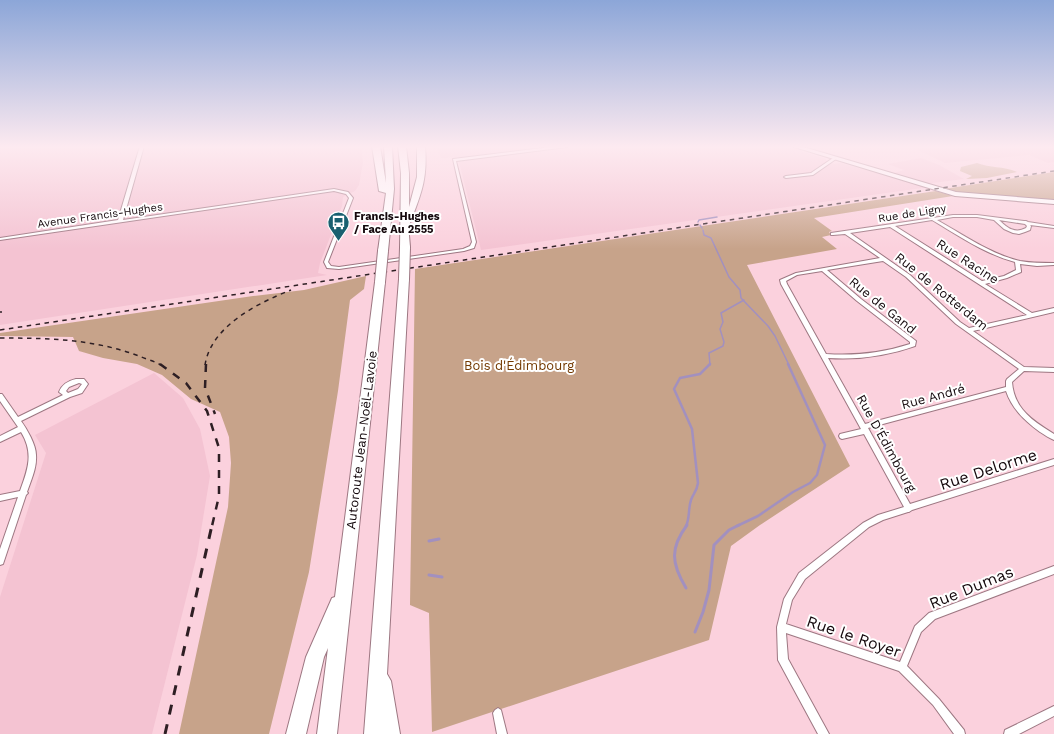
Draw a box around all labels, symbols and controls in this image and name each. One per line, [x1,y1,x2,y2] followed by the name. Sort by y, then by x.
[37,200,164,231] street label: Avenue Francis-Hughes
[877,202,947,225] street label: Rue de Ligny
[325,209,351,242] bus stop icon: Francis-Hughes / Face Au 2555
[354,210,440,236] place label: Francis-Hughes / Face Au 2555
[934,236,1001,287] street label: Rue Racine
[892,249,991,333] street label: Rue de Rotterdam
[846,274,919,337] street label: Rue de Gand
[343,350,380,530] street label: Autoroute Jean-Noël-Lavoie
[464,357,574,373] park label: Bois d'Édimbourg
[900,381,967,412] street label: Rue André
[854,392,920,495] street label: Rue D'Édimbourg
[937,445,1039,494] street label: Rue Delorme
[926,562,1016,613] street label: Rue Dumas
[804,611,904,662] street label: Rue le Royer

